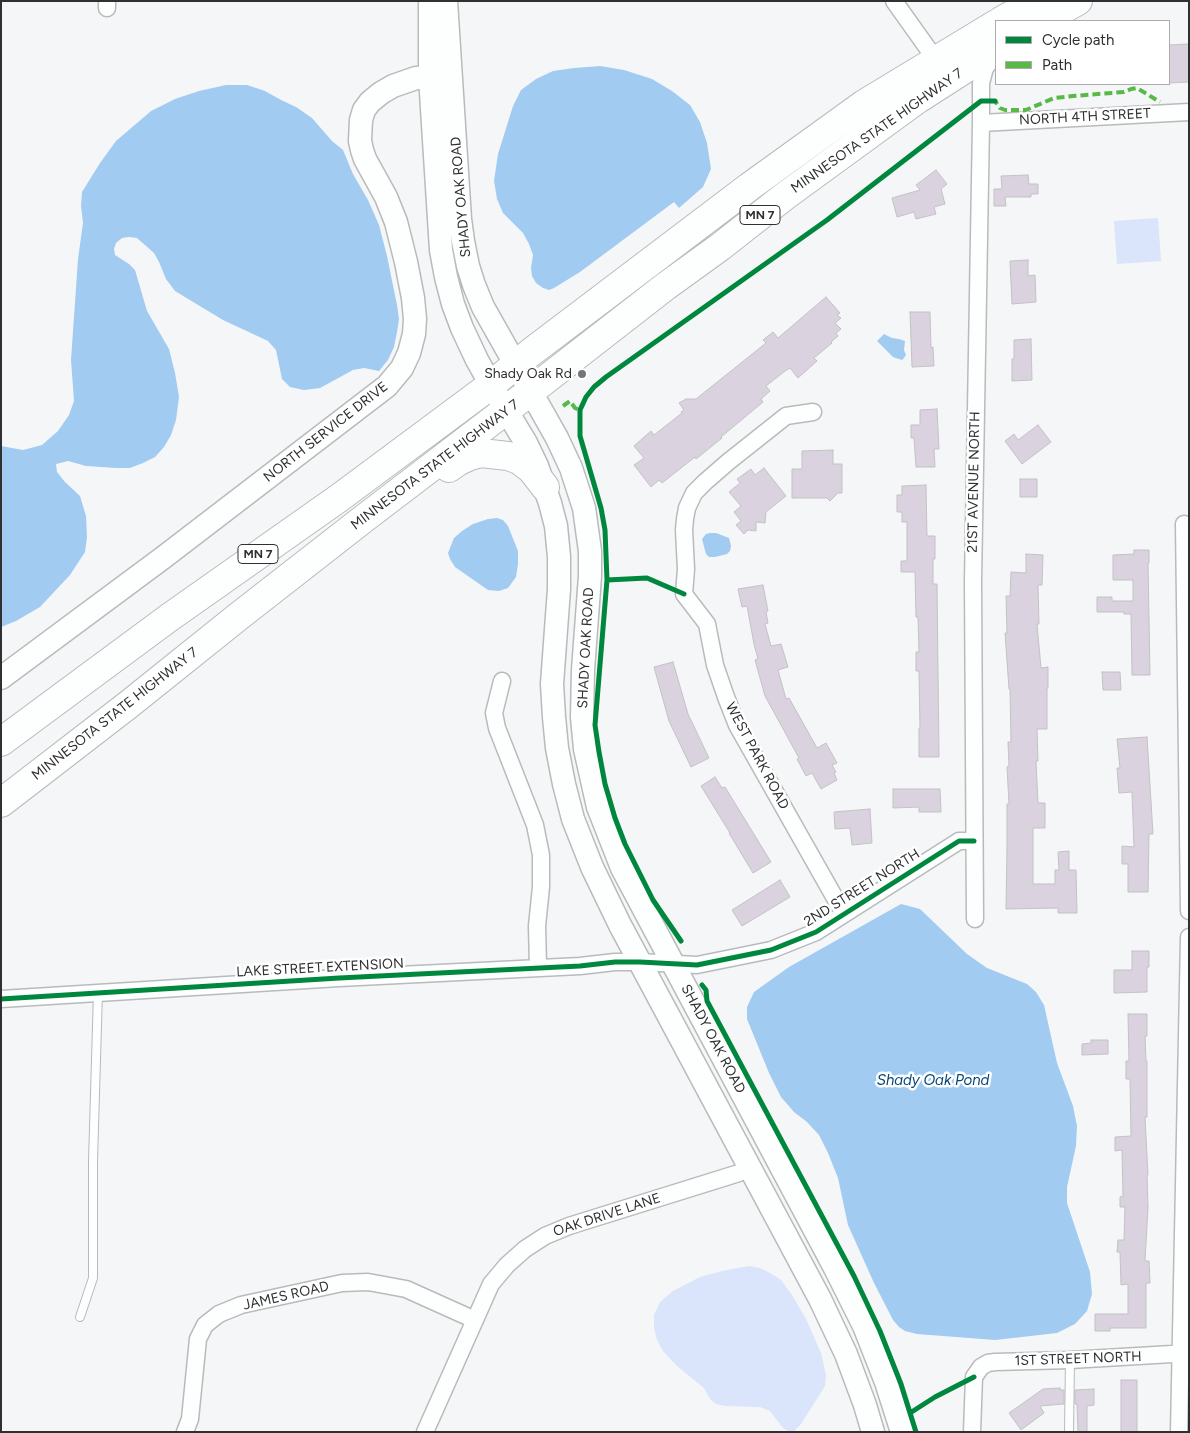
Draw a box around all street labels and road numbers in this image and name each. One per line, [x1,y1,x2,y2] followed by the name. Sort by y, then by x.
[788,65,966,197] street label: MINNESOTA STATE HIGHWAY 7
[1019,105,1151,129] street label: NORTH 4TH STREET
[447,136,475,258] street label: SHADY OAK ROAD
[740,206,780,224] road number: MN 7
[260,378,392,486] street label: NORTH SERVICE DRIVE
[348,396,522,534] street label: MINNESOTA STATE HIGHWAY 7
[964,411,984,553] street label: 21ST AVENUE NORTH
[238,544,278,564] road number: MN 7
[574,587,598,709] street label: SHADY OAK ROAD
[29,644,201,784] street label: MINNESOTA STATE HIGHWAY 7
[722,700,792,812] street label: WEST PARK ROAD
[801,846,923,930] street label: 2ND STREET NORTH
[236,955,404,981] street label: LAKE STREET EXTENSION
[677,982,749,1096] street label: SHADY OAK ROAD
[551,1190,663,1240] street label: OAK DRIVE LANE
[241,1278,331,1314] street label: JAMES ROAD
[1014,1348,1142,1370] street label: 1ST STREET NORTH

